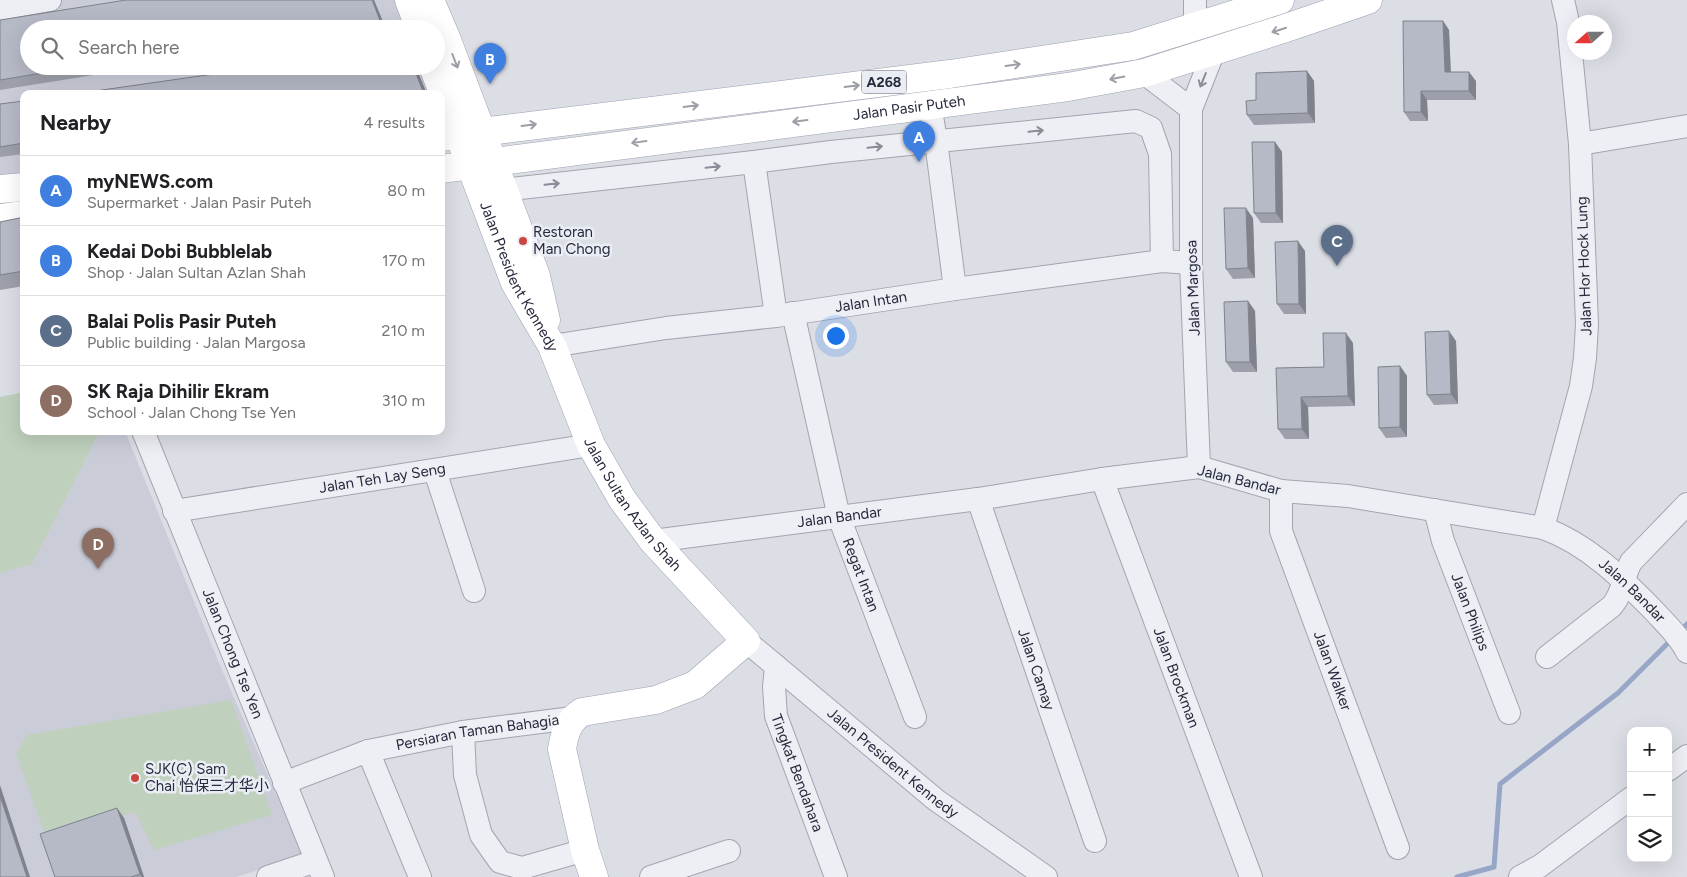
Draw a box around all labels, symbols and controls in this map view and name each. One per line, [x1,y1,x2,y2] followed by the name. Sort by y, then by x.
[1567,15,1612,60] north arrow
[20,20,445,75] search box
[1271,26,1287,36] one-way arrow
[38,34,66,62] icon: search
[78,36,180,59] text: Search here
[474,43,506,84] pin: B
[451,53,460,69] one-way arrow
[1005,59,1021,69] one-way arrow
[862,70,906,94] road number: A268
[1197,72,1207,87] one-way arrow
[1109,73,1125,83] one-way arrow
[844,81,860,91] one-way arrow
[852,92,966,124] street label: Jalan Pasir Puteh
[682,101,698,111] one-way arrow
[40,110,111,135] text: Nearby
[364,113,425,132] text: 4 results
[792,116,808,126] one-way arrow
[521,120,537,130] one-way arrow
[903,121,935,162] pin: A
[1028,126,1044,136] one-way arrow
[631,138,647,148] one-way arrow
[866,142,882,152] one-way arrow
[705,162,721,172] one-way arrow
[87,170,213,193] text: myNEWS.com
[543,179,559,189] one-way arrow
[50,181,62,200] text: A
[387,181,425,200] text: 80 m
[87,193,311,212] text: Supermarket · Jalan Pasir Puteh
[1573,196,1595,336] street label: Jalan Hor Hock Lung
[476,199,562,354] street label: Jalan President Kennedy
[533,223,610,258] place label: Restoran Man Chong
[1321,225,1353,266] pin: C
[517,235,529,247] marker: Restoran Man Chong
[87,240,272,263] text: Kedai Dobi Bubblelab
[1182,240,1204,336] street label: Jalan Margosa
[51,251,61,270] text: B
[382,251,425,270] text: 170 m
[87,263,306,282] text: Shop · Jalan Sultan Azlan Shah
[834,287,908,316] street label: Jalan Intan
[87,310,276,333] text: Balai Polis Pasir Puteh
[50,321,62,340] text: C
[382,321,425,340] text: 210 m
[823,323,849,349] your location
[87,333,306,352] text: Public building · Jalan Margosa
[87,380,269,403] text: SK Raja Dihilir Ekram
[50,391,62,410] text: D
[382,391,425,410] text: 310 m
[87,403,296,422] text: School · Jalan Chong Tse Yen
[580,435,685,575] street label: Jalan Sultan Azlan Shah
[318,459,447,497] street label: Jalan Teh Lay Seng
[1196,461,1282,499] street label: Jalan Bandar
[796,503,883,531] street label: Jalan Bandar
[82,528,114,569] pin: D
[839,535,883,614] street label: Regat Intan
[1595,554,1669,626] street label: Jalan Bandar
[1447,571,1493,653] street label: Jalan Philips
[199,586,267,721] street label: Jalan Chong Tse Yen
[1149,625,1203,730] street label: Jalan Brockman
[1014,626,1059,713] street label: Jalan Camay
[1310,628,1356,713] street label: Jalan Walker
[824,704,962,822] street label: Jalan President Kennedy
[394,711,560,754] street label: Persiaran Taman Bahagia
[767,712,827,834] street label: Tingkat Bendahara
[1627,727,1672,862] map controls
[1627,727,1672,772] button: +
[145,760,269,795] place label: SJK(C) Sam Chai 怡保三才华小
[129,772,141,784] marker: SJK(C) Sam Chai 怡保三才华小
[1627,772,1672,817] button: −
[1627,817,1672,862] button: layers

